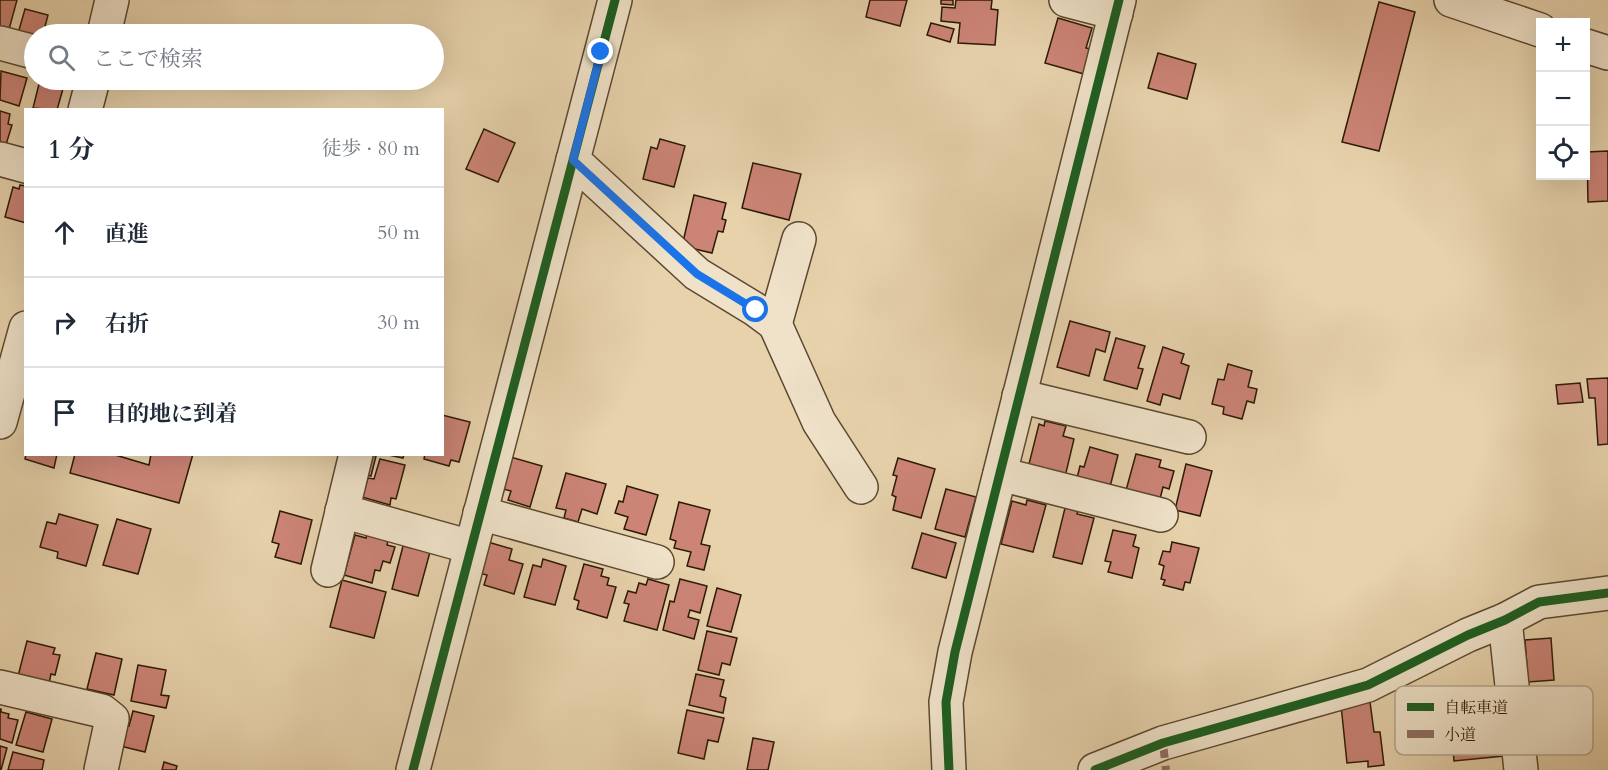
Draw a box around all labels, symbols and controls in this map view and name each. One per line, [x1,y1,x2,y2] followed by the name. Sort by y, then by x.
[1536,18,1590,180] map controls
[1536,18,1590,72] button: +
[24,24,444,90] search box
[587,38,613,64] route end
[45,41,78,74] icon: search
[93,44,203,74] text: ここで検索
[1536,72,1590,126] button: −
[1536,126,1590,180] button: locate
[48,132,94,167] text: 1 分
[321,135,420,162] text: 徒歩 · 80 m
[48,216,81,249] icon: ahead
[105,219,149,249] text: 直進
[377,219,420,246] text: 50 m
[742,296,768,322] route start
[48,306,81,339] icon: right
[105,309,149,339] text: 右折
[377,309,420,336] text: 30 m
[48,396,81,429] icon: arrive
[105,399,237,429] text: 目的地に到着
[1395,686,1593,755] legend
[1444,697,1508,719] text: 自転車道
[1444,724,1476,746] text: 小道

